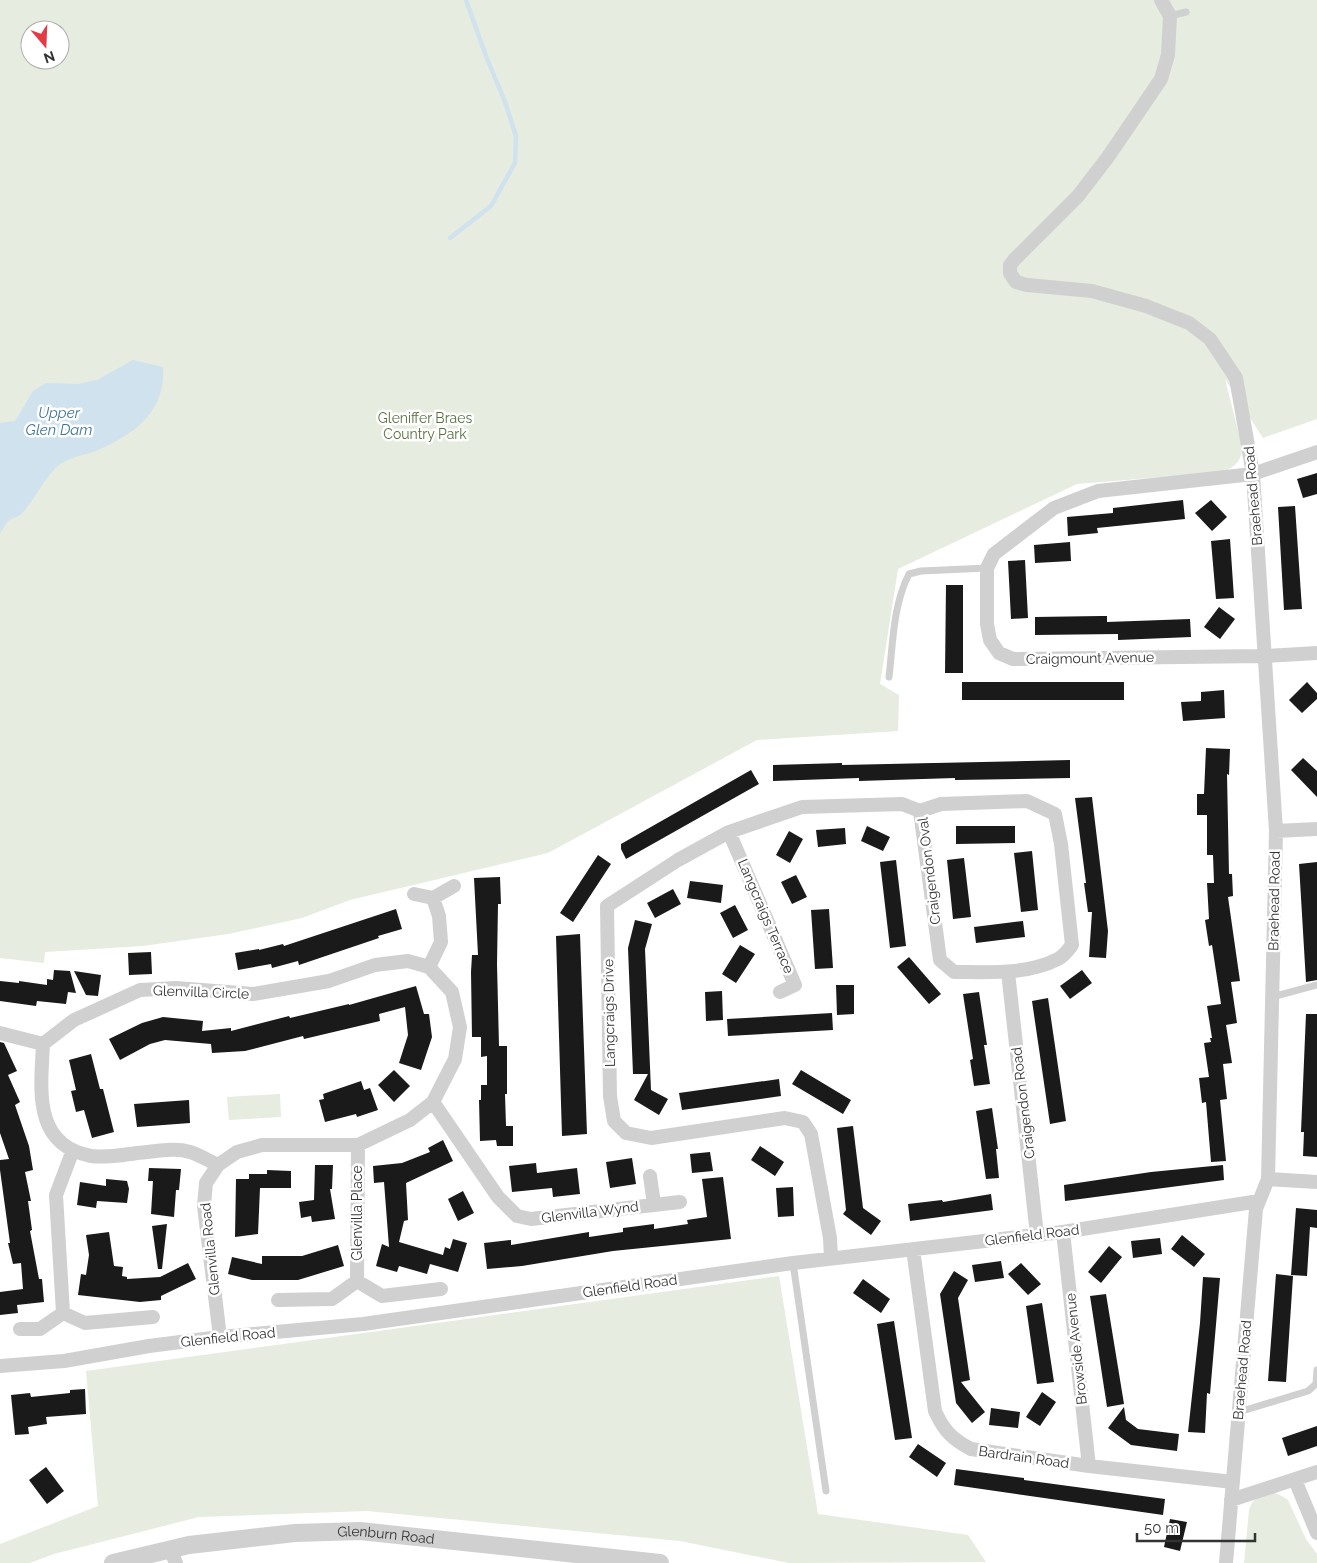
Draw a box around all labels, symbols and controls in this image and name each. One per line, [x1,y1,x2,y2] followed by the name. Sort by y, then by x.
[20,20,70,70] north arrow
[42,48,57,67] text: N
[26,404,92,439] water label: Upper Glen Dam
[378,410,472,442] park label: Gleniffer Braes Country Park
[1241,446,1265,546] street label: Braehead Road
[1026,649,1154,667] street label: Craigmount Avenue
[914,816,944,926] street label: Craigendon Oval
[1265,851,1283,951] street label: Braehead Road
[735,856,797,976] street label: Langcraigs Terrace
[600,959,618,1067] street label: Langcraigs Drive
[153,982,249,1002] street label: Glenvilla Circle
[1008,1046,1038,1160] street label: Craigendon Road
[349,1165,365,1261] street label: Glenvilla Place
[540,1198,640,1226] street label: Glenvilla Wynd
[197,1202,223,1296] street label: Glenvilla Road
[984,1221,1080,1249] street label: Glenfield Road
[582,1271,678,1301] street label: Glenfield Road
[1062,1292,1090,1406] street label: Browside Avenue
[1230,1320,1254,1420] street label: Braehead Road
[180,1324,276,1350] street label: Glenfield Road
[978,1443,1070,1471] street label: Bardrain Road
[1137,1510,1254,1542] scale bar
[1144,1519,1179,1537] text: 50 m
[337,1523,435,1547] street label: Glenburn Road

